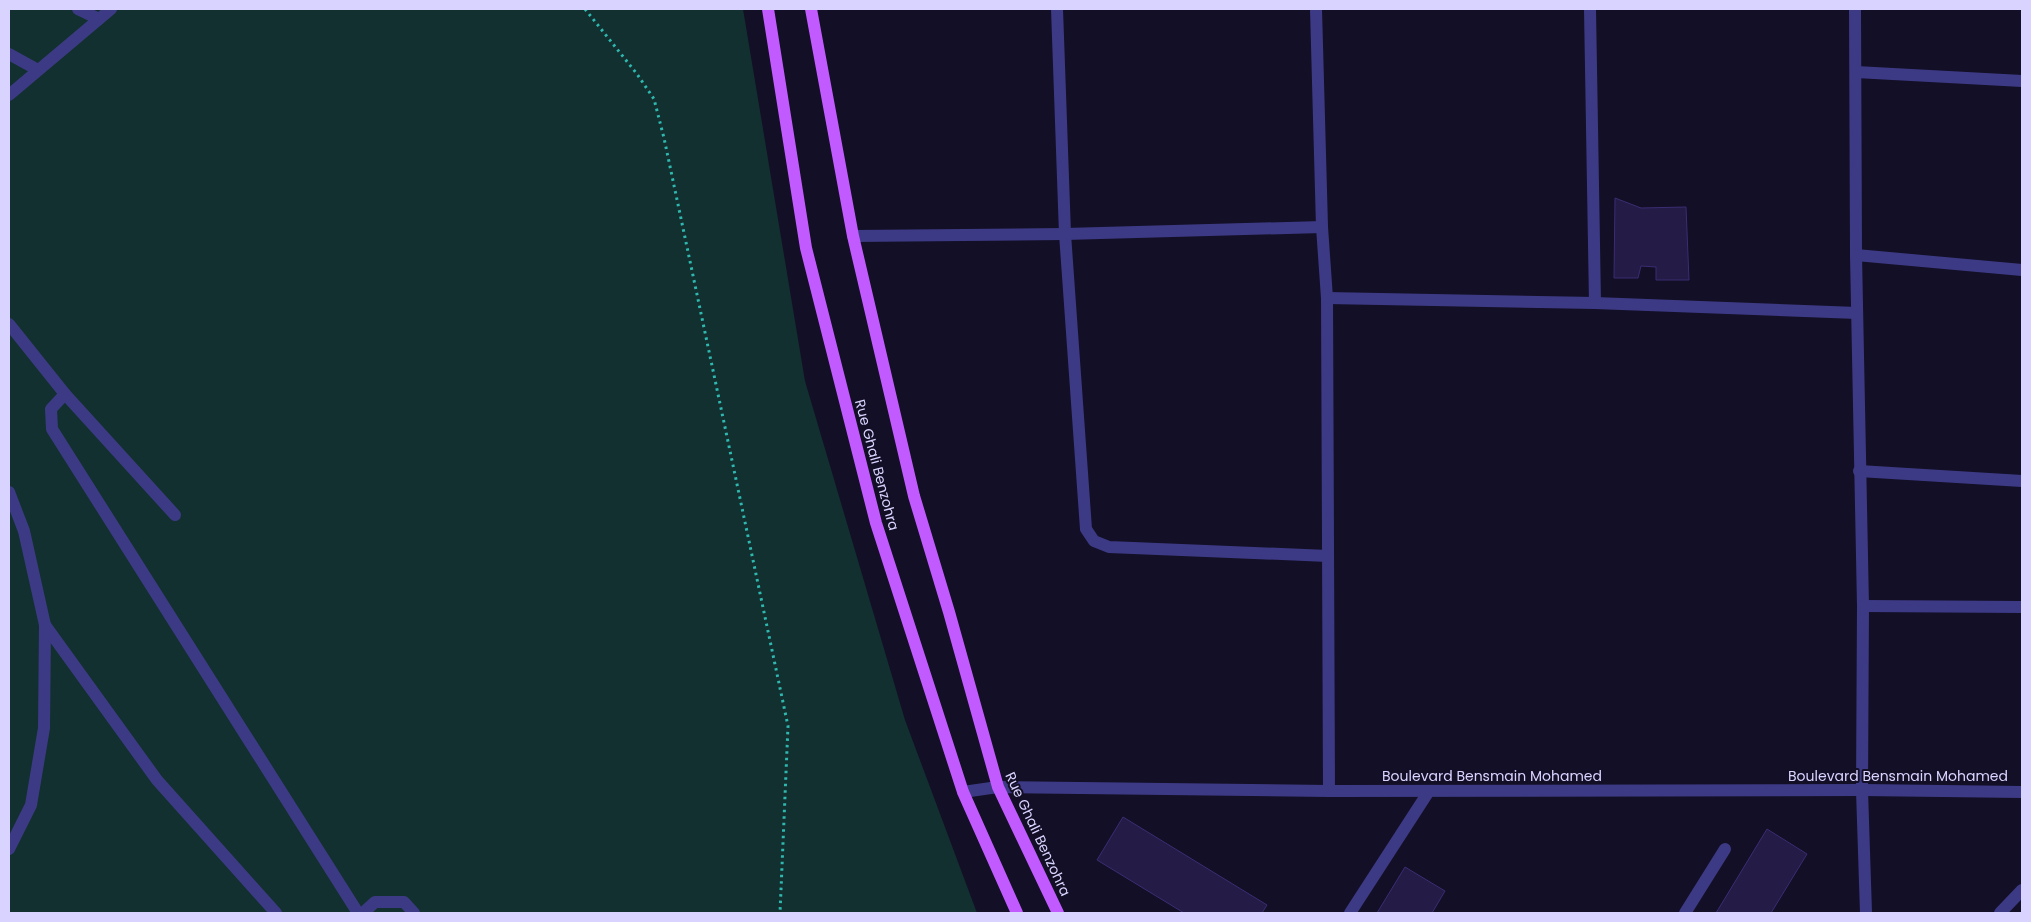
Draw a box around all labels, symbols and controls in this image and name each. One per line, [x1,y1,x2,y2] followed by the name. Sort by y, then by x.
[850,397,904,533] street label: Rue Ghali Benzohra
[1382,766,1602,786] street label: Boulevard Bensmain Mohamed
[1788,766,2008,786] street label: Boulevard Bensmain Mohamed
[1000,769,1076,899] street label: Rue Ghali Benzohra

